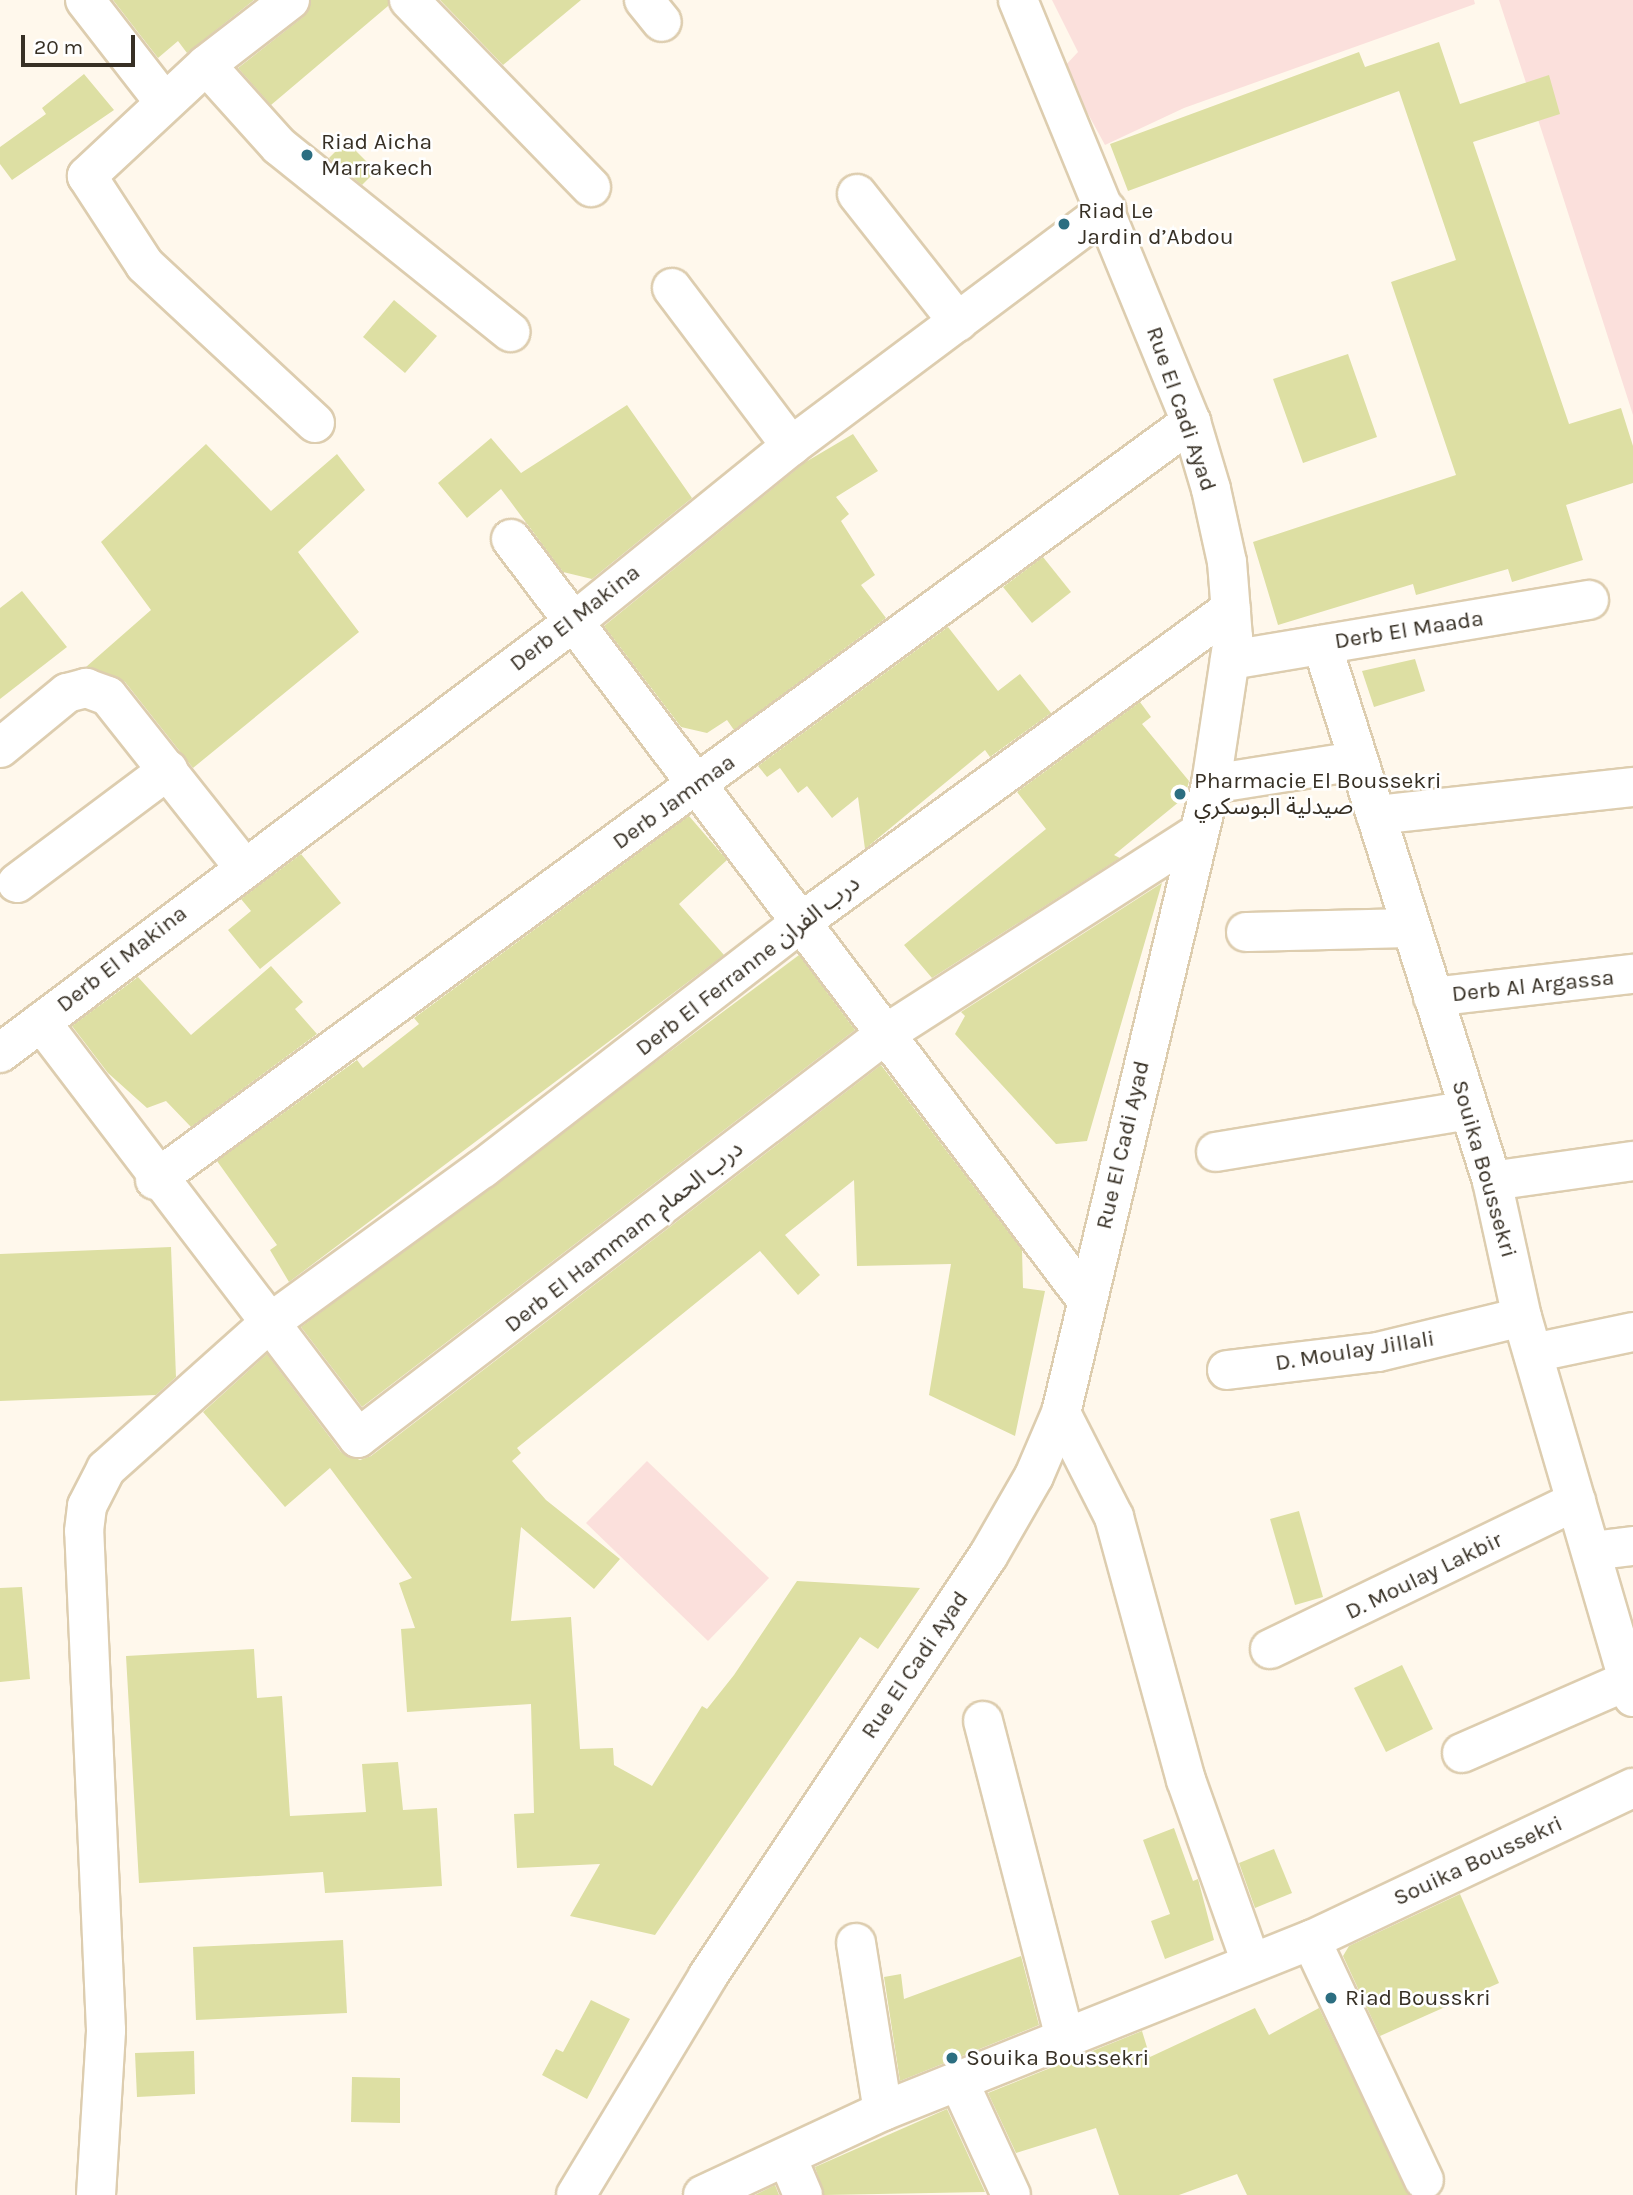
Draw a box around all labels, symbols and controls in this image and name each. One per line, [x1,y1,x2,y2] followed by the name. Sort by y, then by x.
[24,21,138,65] scale bar
[34,35,83,59] text: 20 m
[321,128,433,182] place label: Riad Aicha Marrakech
[299,147,315,163] marker: Riad Aicha Marrakech
[1078,197,1234,251] place label: Riad Le Jardin d’Abdou
[1056,216,1072,232] marker: Riad Le Jardin d’Abdou
[1140,323,1222,495] street label: Rue El Cadi Ayad
[504,559,646,677] street label: Derb El Makina
[1333,605,1485,655] street label: Derb El Maada
[607,748,741,856] street label: Derb Jammaa
[1194,767,1441,821] place label: Pharmacie El Boussekri صيدلية البوسكري
[1172,786,1188,802] marker: Pharmacie El Boussekri صيدلية البوسكري
[630,870,866,1062] street label: Derb El Ferranne درب الفران
[51,900,193,1018] street label: Derb El Makina
[1450,964,1616,1008] street label: Derb Al Argassa
[1090,1058,1156,1232] street label: Rue El Cadi Ayad
[1445,1077,1523,1261] street label: Souika Boussekri
[499,1135,749,1339] street label: Derb El Hammam درب الحمام
[1273,1325,1437,1377] street label: D. Moulay Jillali
[1341,1526,1507,1626] street label: D. Moulay Lakbir
[855,1586,975,1744] street label: Rue El Cadi Ayad
[1389,1810,1567,1912] street label: Souika Boussekri
[1345,1984,1491,2012] place label: Riad Bousskri
[1323,1990,1339,2006] marker: Riad Bousskri
[966,2044,1149,2072] place label: Souika Boussekri
[944,2050,960,2066] marker: Souika Boussekri

